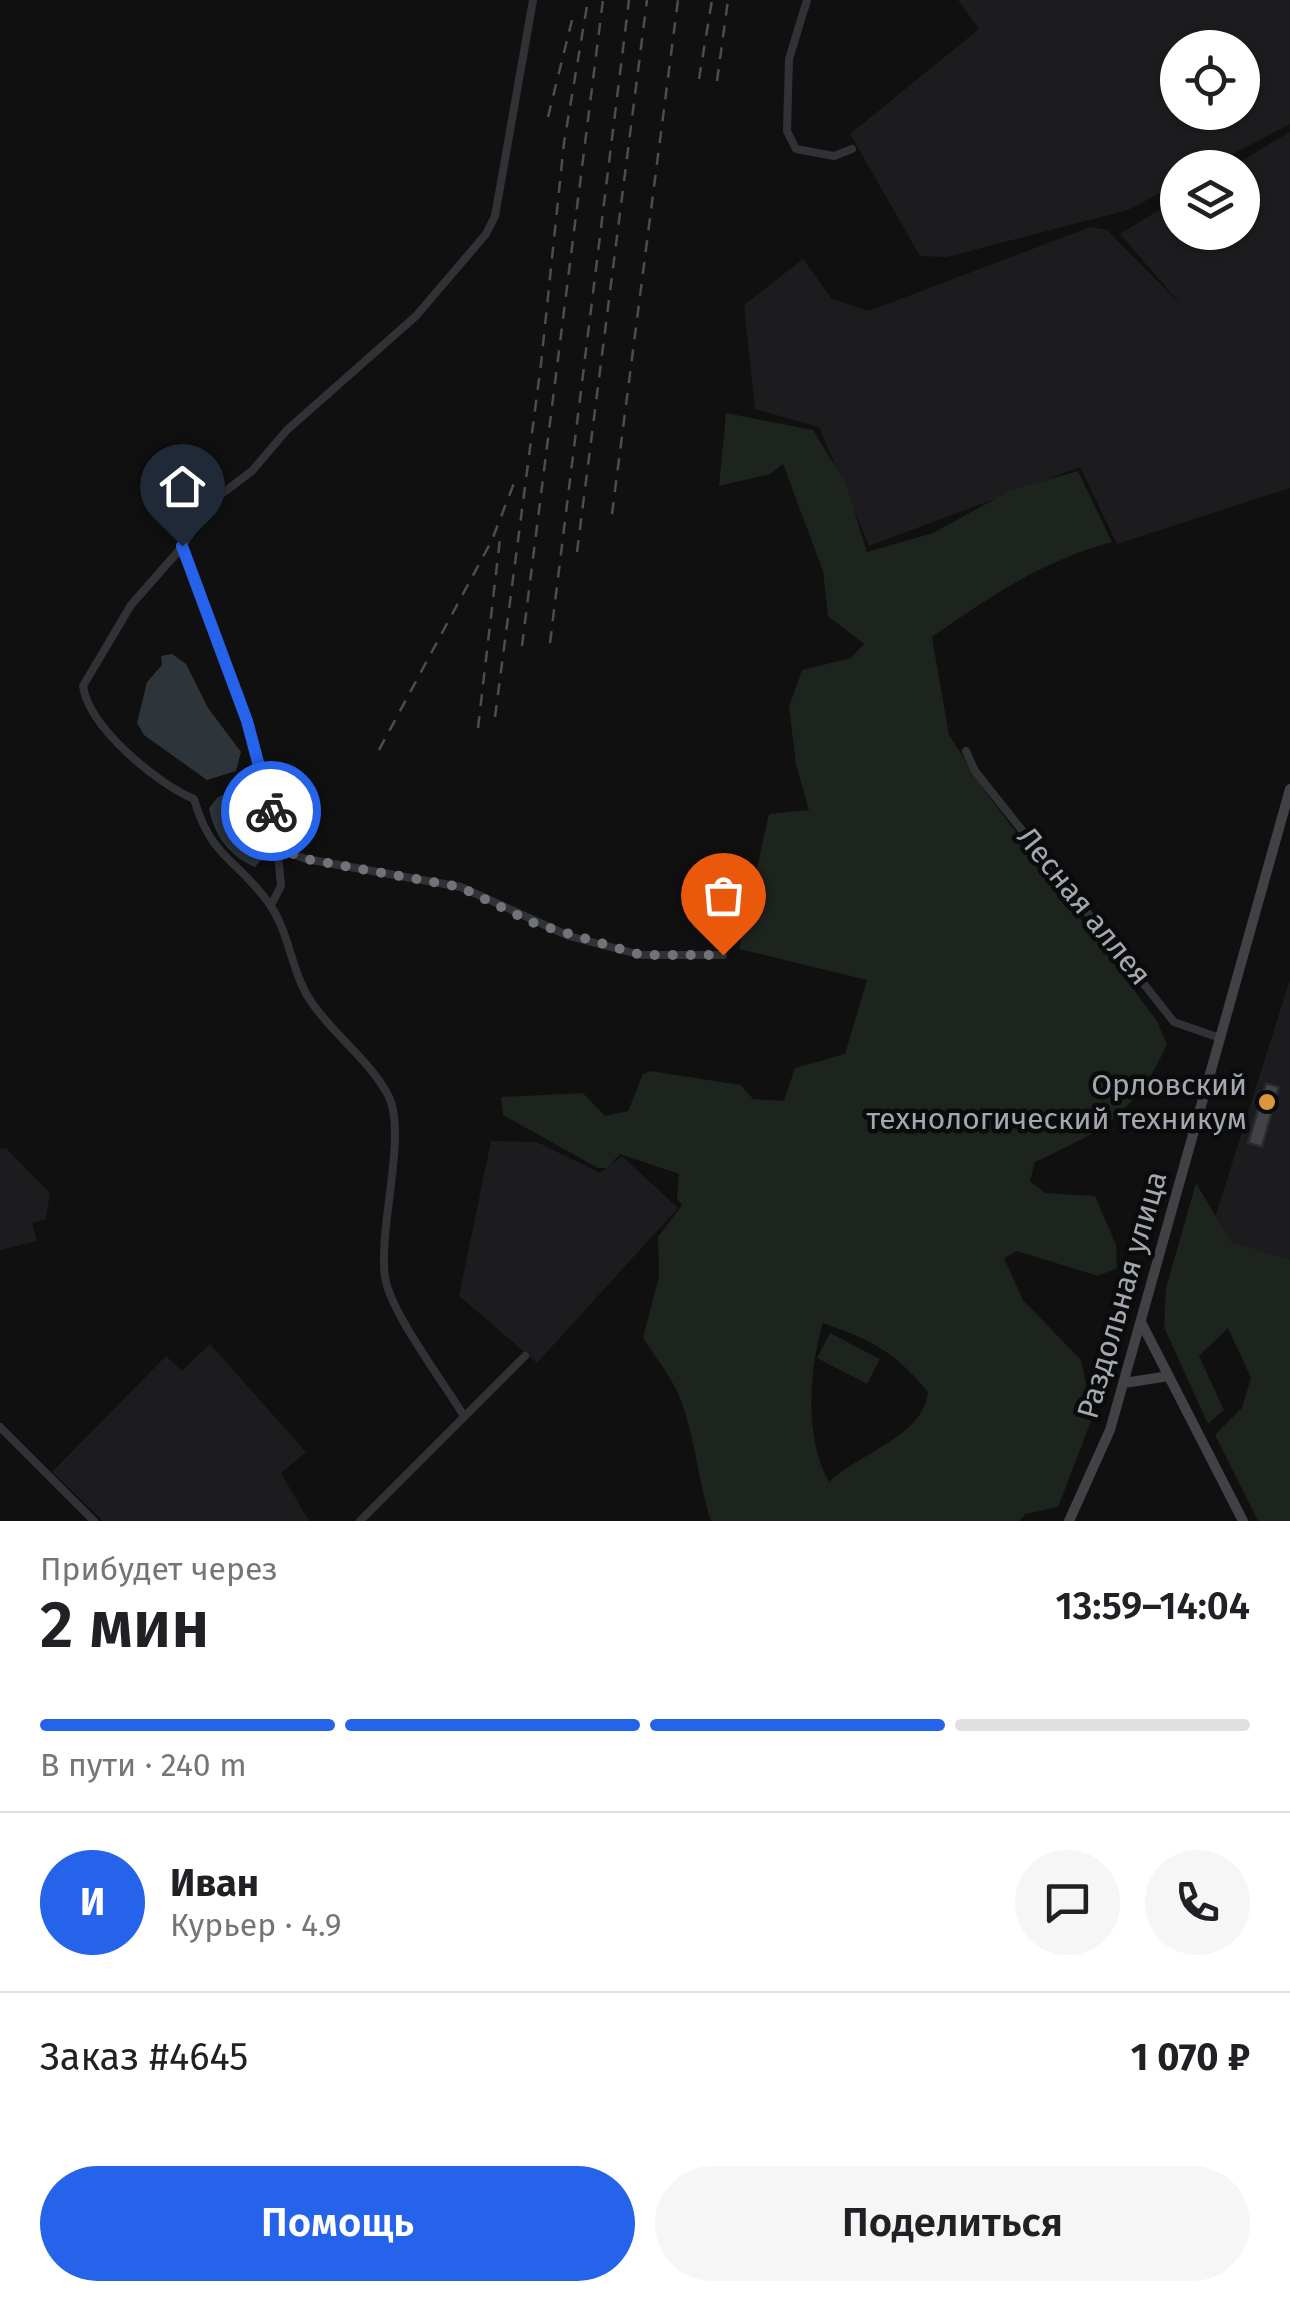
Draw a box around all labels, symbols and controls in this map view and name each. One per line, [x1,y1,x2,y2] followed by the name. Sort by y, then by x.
[1160,30,1260,250] map controls
[1160,30,1260,130] button: locate
[1160,150,1260,250] button: layers
[140,444,225,547] pin
[155,459,210,514] icon: home
[221,761,321,861] courier
[244,784,299,839] icon: bike
[1009,820,1159,992] street label: Лесная аллея
[681,853,766,956] pin
[696,868,751,923] icon: bag
[867,1067,1247,1137] place label: Орловский технологический техникум
[1256,1091,1278,1113] marker: Орловский технологический техникум
[1069,1167,1175,1423] street label: Раздольная улица
[40,1550,278,1588] text: Прибудет через
[1055,1583,1250,1629] text: 13:59–14:04
[40,1586,210,1664] text: 2 мин
[40,1746,247,1784] text: В пути · 240 m
[1015,1850,1120,1955] button: chat
[1145,1850,1250,1955] button: phone
[170,1860,259,1906] text: Иван
[80,1879,105,1925] text: И
[170,1906,342,1944] text: Курьер · 4.9
[40,2034,248,2080] text: Заказ #4645
[1131,2034,1250,2080] text: 1 070 ₽
[40,2166,635,2281] button: Помощь
[655,2166,1250,2281] button: Поделиться

